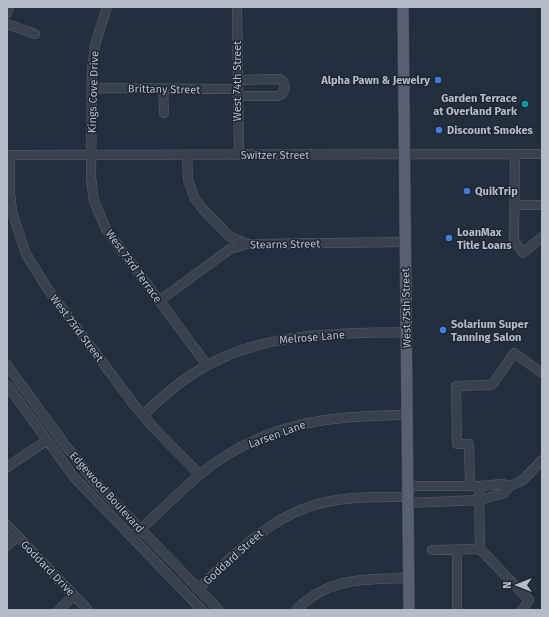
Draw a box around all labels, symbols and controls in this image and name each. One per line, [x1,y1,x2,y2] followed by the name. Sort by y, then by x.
[231,41,244,121] street label: West 74th Street
[86,51,101,133] street label: Kings Cove Drive
[320,74,430,87] place label: Alpha Pawn & Jewelry
[433,75,443,85] marker: Alpha Pawn & Jewelry
[128,82,200,97] street label: Brittany Street
[433,92,518,118] place label: Garden Terrace at Overland Park
[520,99,530,109] marker: Garden Terrace at Overland Park
[447,124,534,137] place label: Discount Smokes
[434,125,444,135] marker: Discount Smokes
[241,149,309,162] street label: Switzer Street
[475,185,518,198] place label: QuikTrip
[462,186,472,196] marker: QuikTrip
[457,226,512,252] place label: LoanMax Title Loans
[103,227,164,305] street label: West 73rd Terrace
[444,233,454,243] marker: LoanMax Title Loans
[250,237,320,252] street label: Stearns Street
[399,268,414,348] street label: West 75th Street
[47,292,106,364] street label: West 73rd Street
[451,318,529,344] place label: Solarium Super Tanning Salon
[438,325,448,335] marker: Solarium Super Tanning Salon
[279,328,345,347] street label: Melrose Lane
[247,418,307,451] street label: Larsen Lane
[67,449,146,535] street label: Edgewood Boulevard
[201,527,266,588] street label: Goddard Street
[18,538,77,599] street label: Goddard Drive
[497,565,537,605] north arrow
[501,581,514,589] text: N

